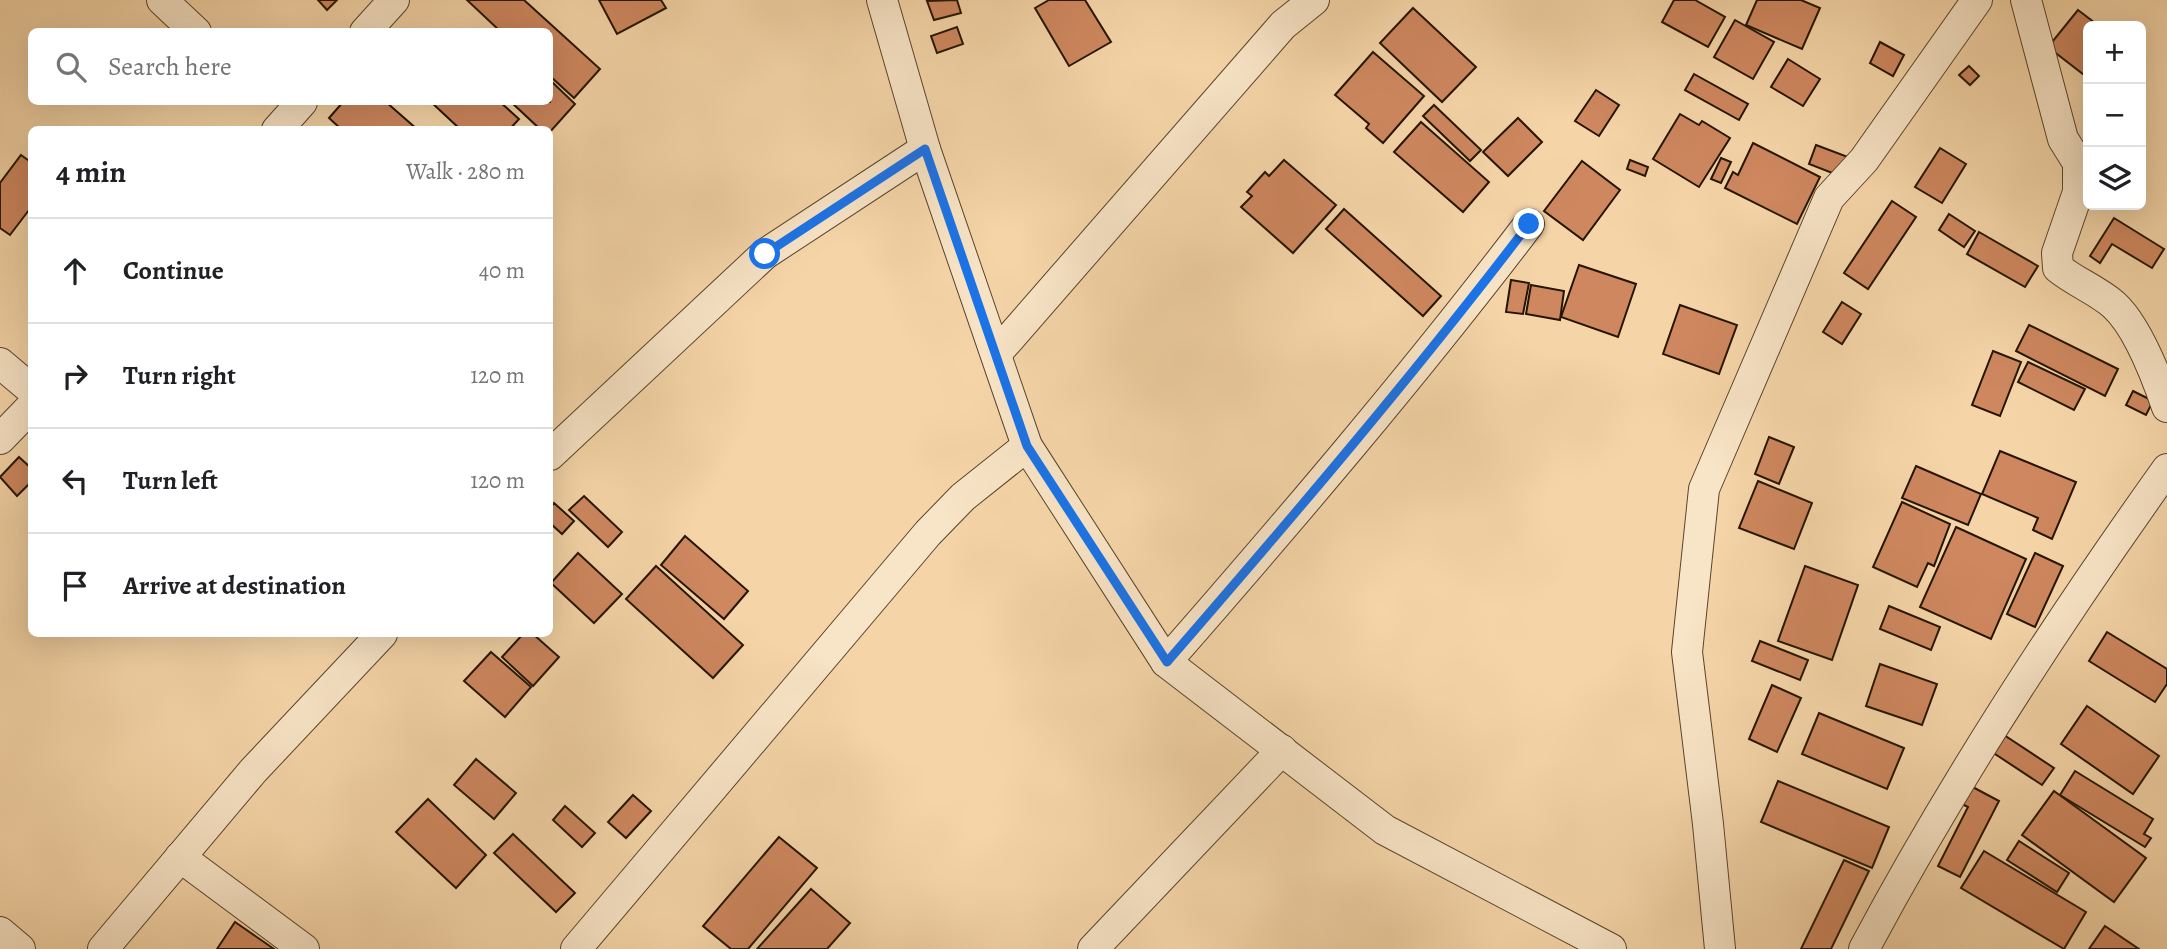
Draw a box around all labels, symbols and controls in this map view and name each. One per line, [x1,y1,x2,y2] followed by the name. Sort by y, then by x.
[2083,21,2146,210] map controls
[2083,21,2146,84] button: +
[28,28,553,105] search box
[52,48,90,86] icon: search
[108,49,232,84] text: Search here
[2083,84,2146,147] button: −
[2083,147,2146,210] button: layers
[56,152,126,192] text: 4 min
[406,156,525,187] text: Walk · 280 m
[1513,208,1544,239] route end
[749,238,780,269] route start
[56,252,94,290] icon: ahead
[123,253,224,288] text: Continue
[479,255,525,286] text: 40 m
[56,357,94,395] icon: right
[123,358,236,393] text: Turn right
[470,360,525,391] text: 120 m
[56,462,94,500] icon: left
[123,463,218,498] text: Turn left
[470,465,525,496] text: 120 m
[56,567,94,605] icon: arrive
[123,568,346,603] text: Arrive at destination

